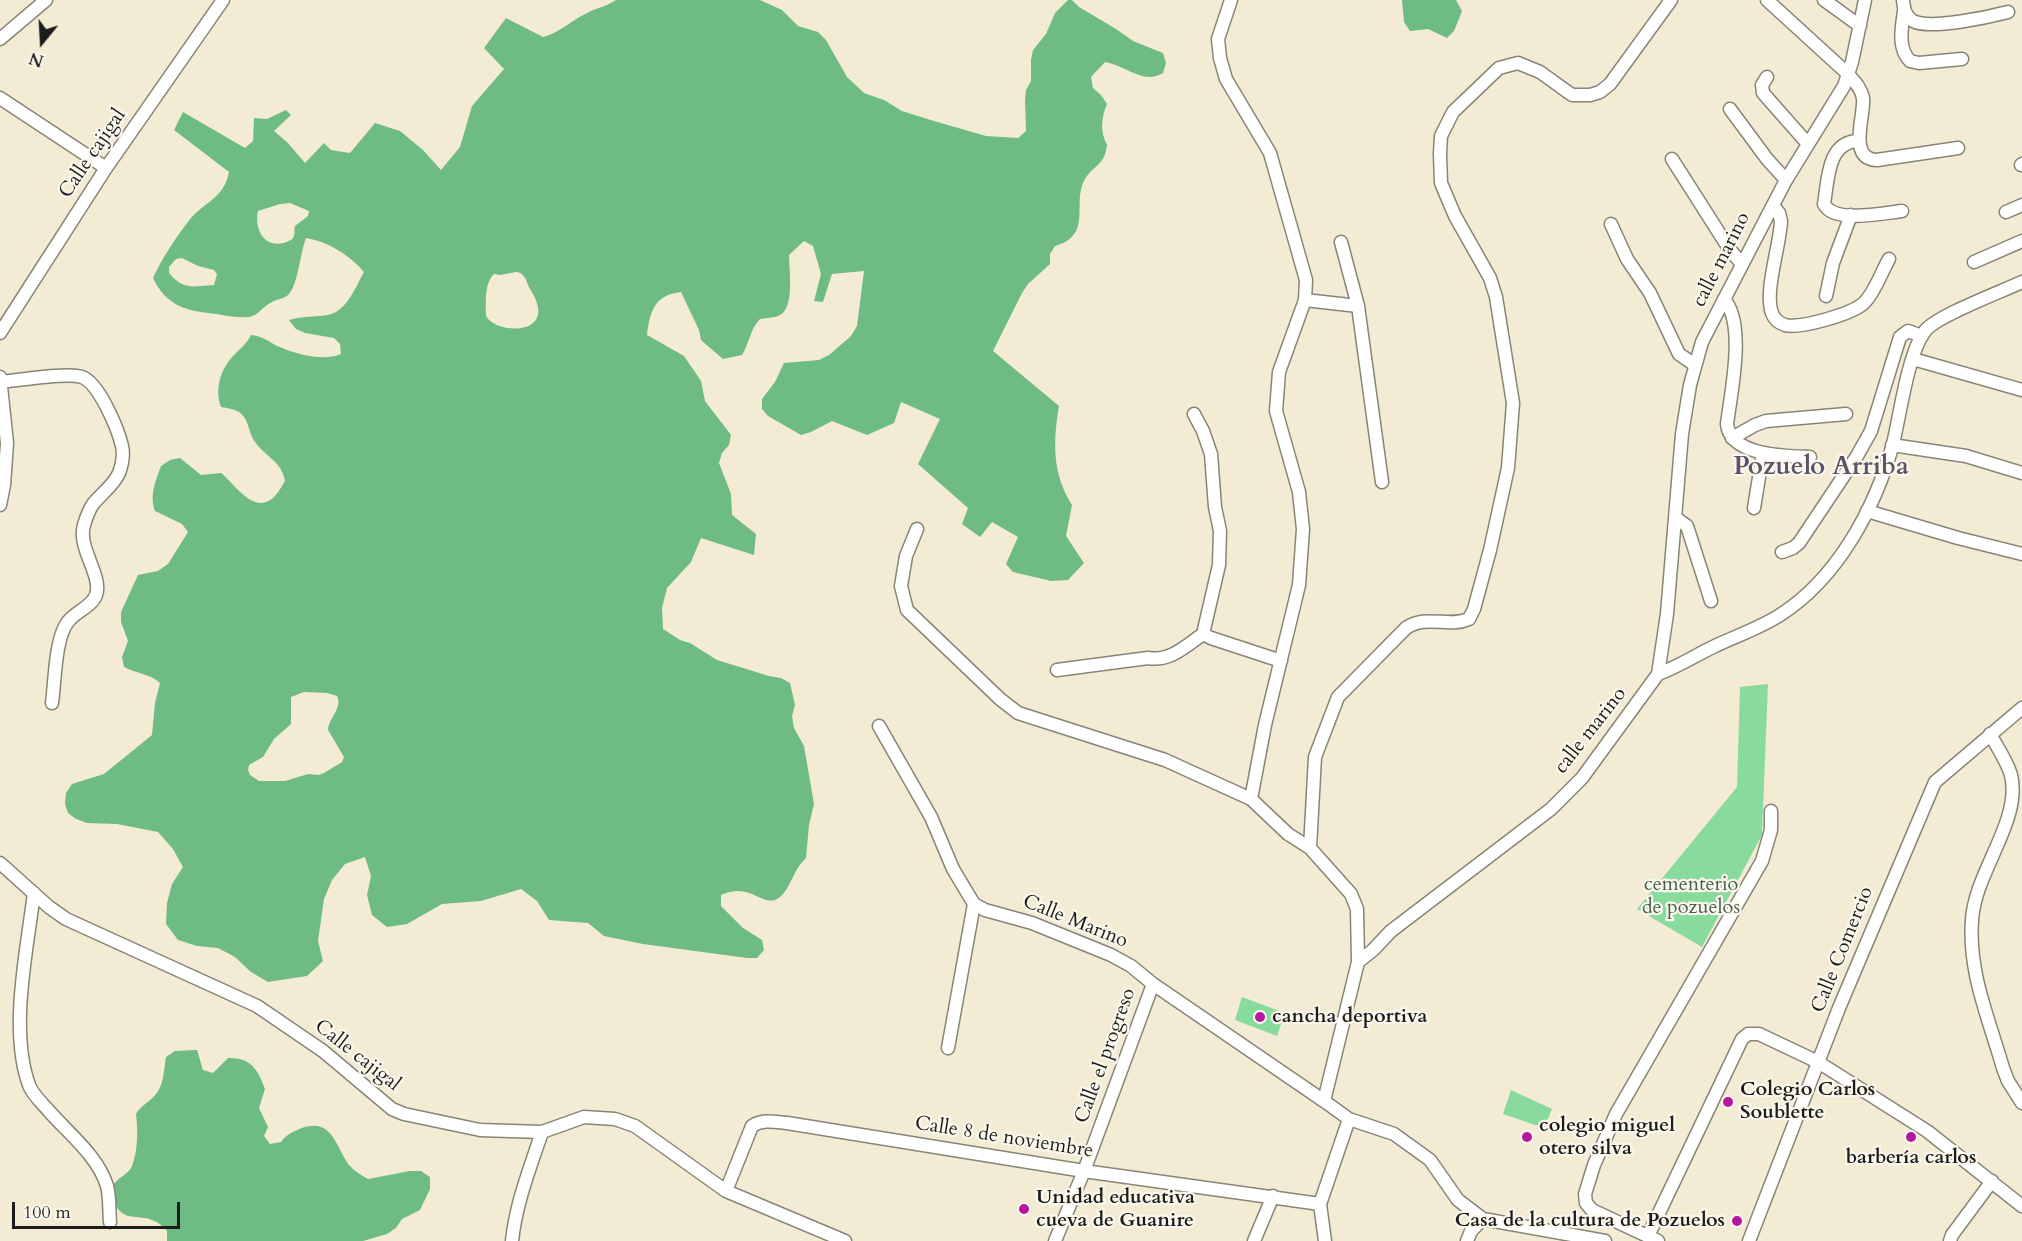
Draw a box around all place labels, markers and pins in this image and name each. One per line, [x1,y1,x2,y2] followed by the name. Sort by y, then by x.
[1272,1005,1427,1029] place label: cancha deportiva
[1253,1010,1267,1024] marker: cancha deportiva
[1740,1078,1875,1125] place label: Colegio Carlos Soublette
[1721,1095,1735,1109] marker: Colegio Carlos Soublette
[1539,1114,1675,1161] place label: colegio miguel otero silva
[1520,1130,1534,1144] marker: colegio miguel otero silva
[1904,1130,1918,1144] marker: barbería carlos
[1846,1146,1976,1170] place label: barbería carlos
[1036,1186,1195,1233] place label: Unidad educativa cueva de Guanire
[1017,1202,1031,1216] marker: Unidad educativa cueva de Guanire
[1455,1209,1725,1233] place label: Casa de la cultura de Pozuelos
[1730,1214,1744,1228] marker: Casa de la cultura de Pozuelos

